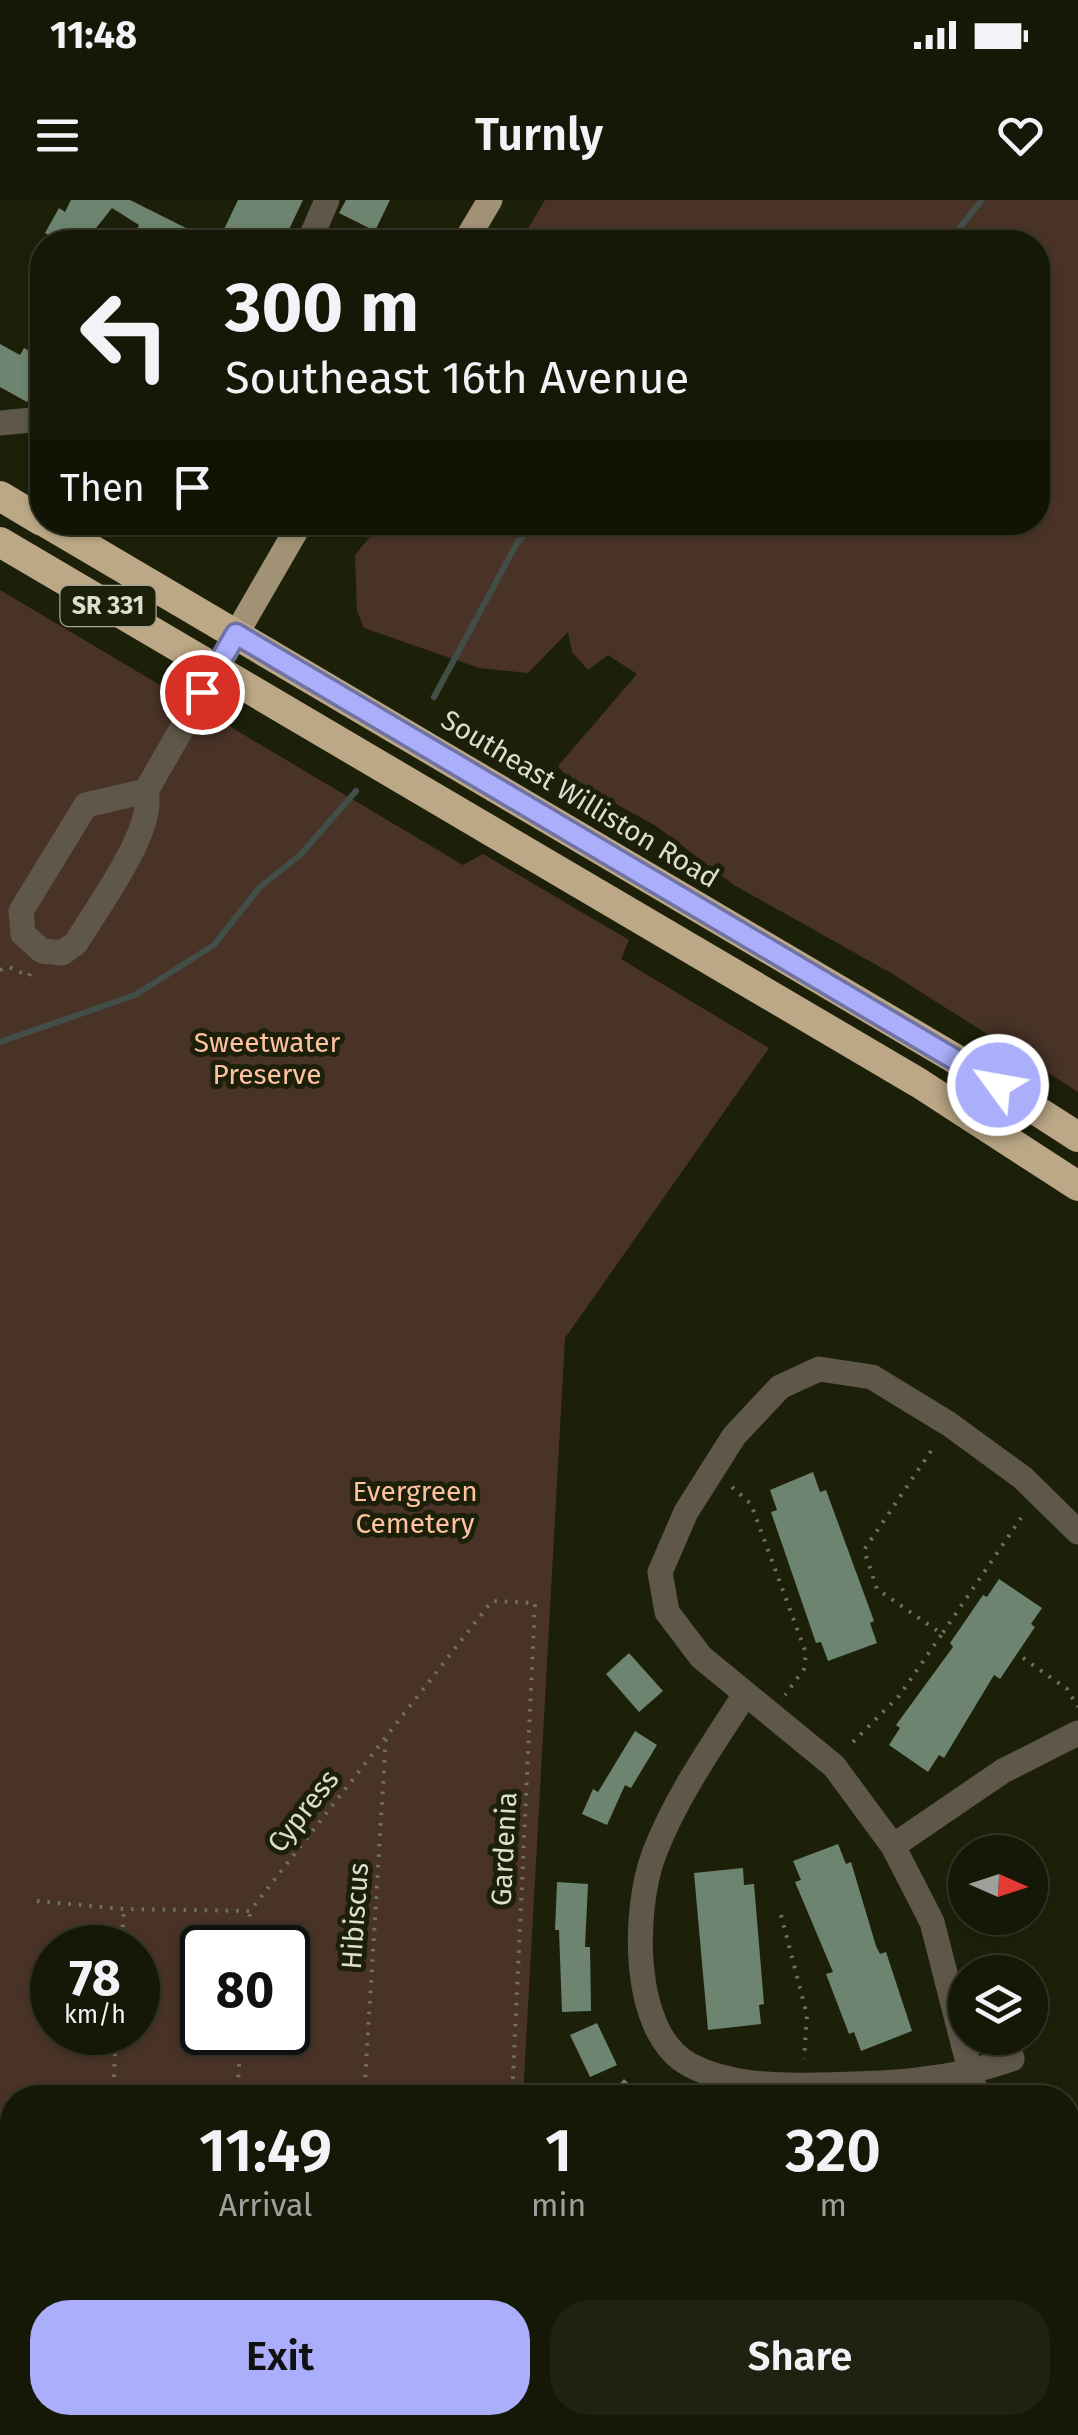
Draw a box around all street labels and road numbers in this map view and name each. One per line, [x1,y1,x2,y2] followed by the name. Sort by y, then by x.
[61,586,156,626] road number: SR 331
[435,703,725,895] street label: Southeast Williston Road
[261,1763,345,1859] street label: Cypress
[485,1791,523,1907] street label: Gardenia
[335,1861,375,1971] street label: Hibiscus

